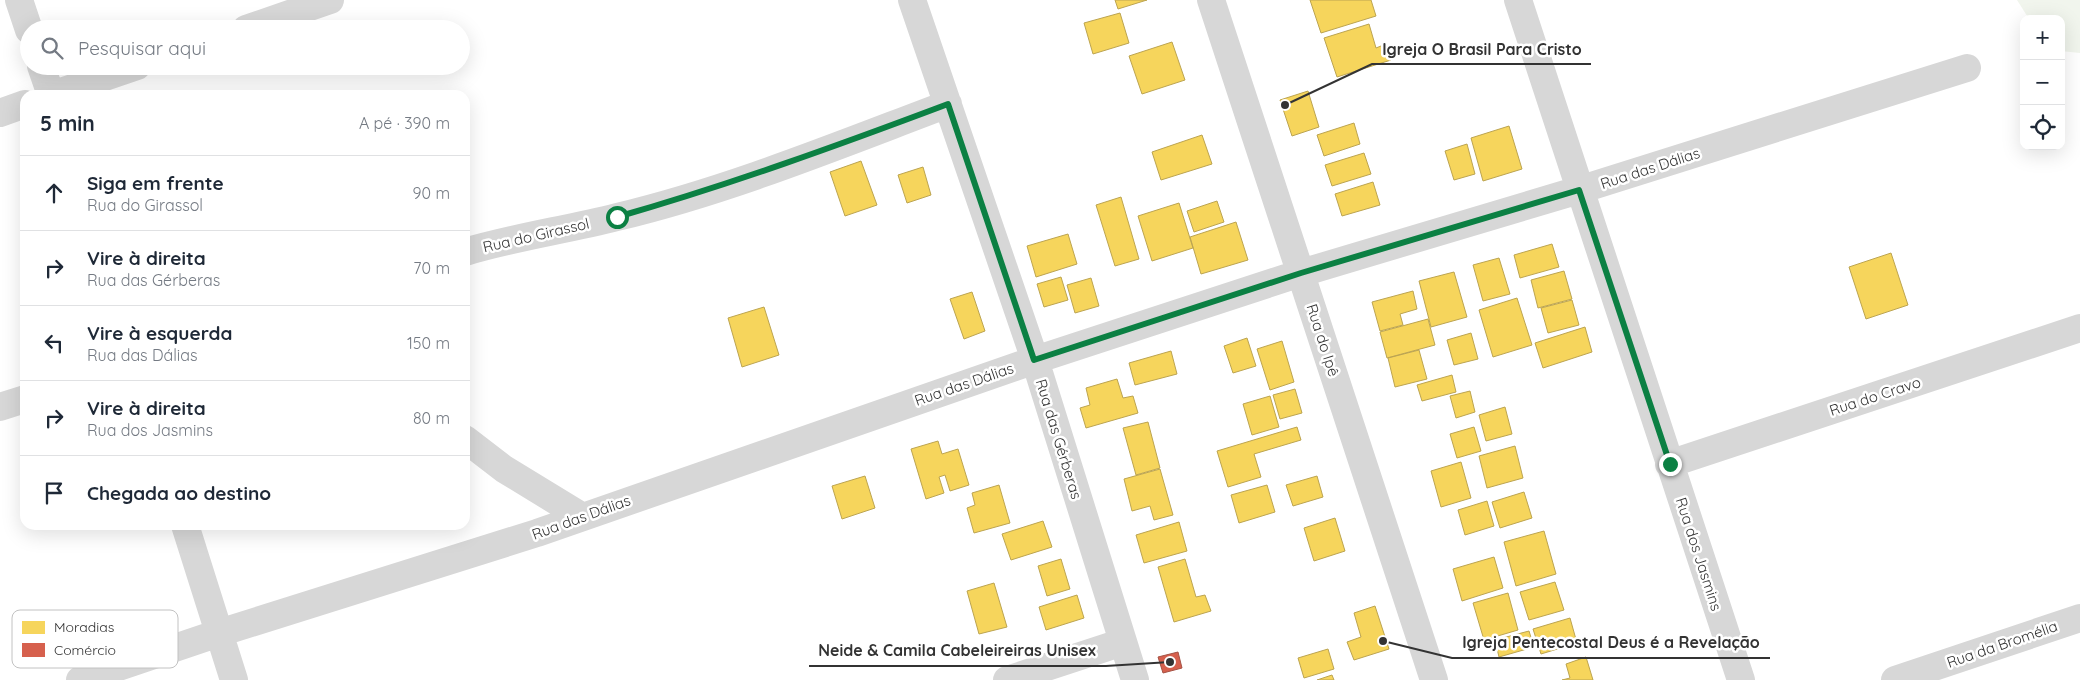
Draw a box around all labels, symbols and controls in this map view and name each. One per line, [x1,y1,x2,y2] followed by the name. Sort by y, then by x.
[2020,15,2065,150] map controls
[2020,15,2065,60] button: +
[20,20,470,75] search box
[1372,33,1591,64] callout: Igreja O Brasil Para Cristo
[38,34,66,62] icon: search
[78,36,206,60] text: Pesquisar aqui
[1382,39,1582,59] text: Igreja O Brasil Para Cristo
[2020,60,2065,105] button: −
[2020,105,2065,150] button: locate
[40,110,95,136] text: 5 min
[359,113,450,133] text: A pé · 390 m
[1598,143,1702,193] street label: Rua das Dálias
[87,171,224,195] text: Siga em frente
[40,179,68,207] icon: ahead
[413,183,450,203] text: 90 m
[87,195,203,215] text: Rua do Girassol
[606,206,629,229] route start
[481,214,591,256] street label: Rua do Girassol
[87,246,206,270] text: Vire à direita
[40,254,68,282] icon: right
[413,258,450,278] text: 70 m
[87,270,220,290] text: Rua das Gérberas
[1302,301,1344,379] street label: Rua do Ipê
[87,321,232,345] text: Vire à esquerda
[40,329,68,357] icon: left
[407,333,450,353] text: 150 m
[87,345,198,365] text: Rua das Dálias
[912,358,1016,410] street label: Rua das Dálias
[1827,372,1923,420] street label: Rua do Cravo
[1032,376,1086,502] street label: Rua das Gérberas
[87,396,206,420] text: Vire à direita
[40,404,68,432] icon: right
[413,408,450,428] text: 80 m
[87,420,213,440] text: Rua dos Jasmins
[1659,453,1682,476] route end
[40,479,68,507] icon: arrive
[87,481,271,505] text: Chegada ao destino
[529,490,633,544] street label: Rua das Dálias
[1672,495,1726,613] street label: Rua dos Jasmins
[12,610,178,668] legend
[1944,616,2060,672] street label: Rua da Bromélia
[54,618,114,636] text: Moradias
[1452,627,1770,658] callout: Igreja Pentecostal Deus é a Revelação
[1462,632,1760,652] text: Igreja Pentecostal Deus é a Revelação
[809,635,1106,666] callout: Neide & Camila Cabeleireiras Unisex
[818,640,1096,660] text: Neide & Camila Cabeleireiras Unisex
[54,641,116,659] text: Comércio

